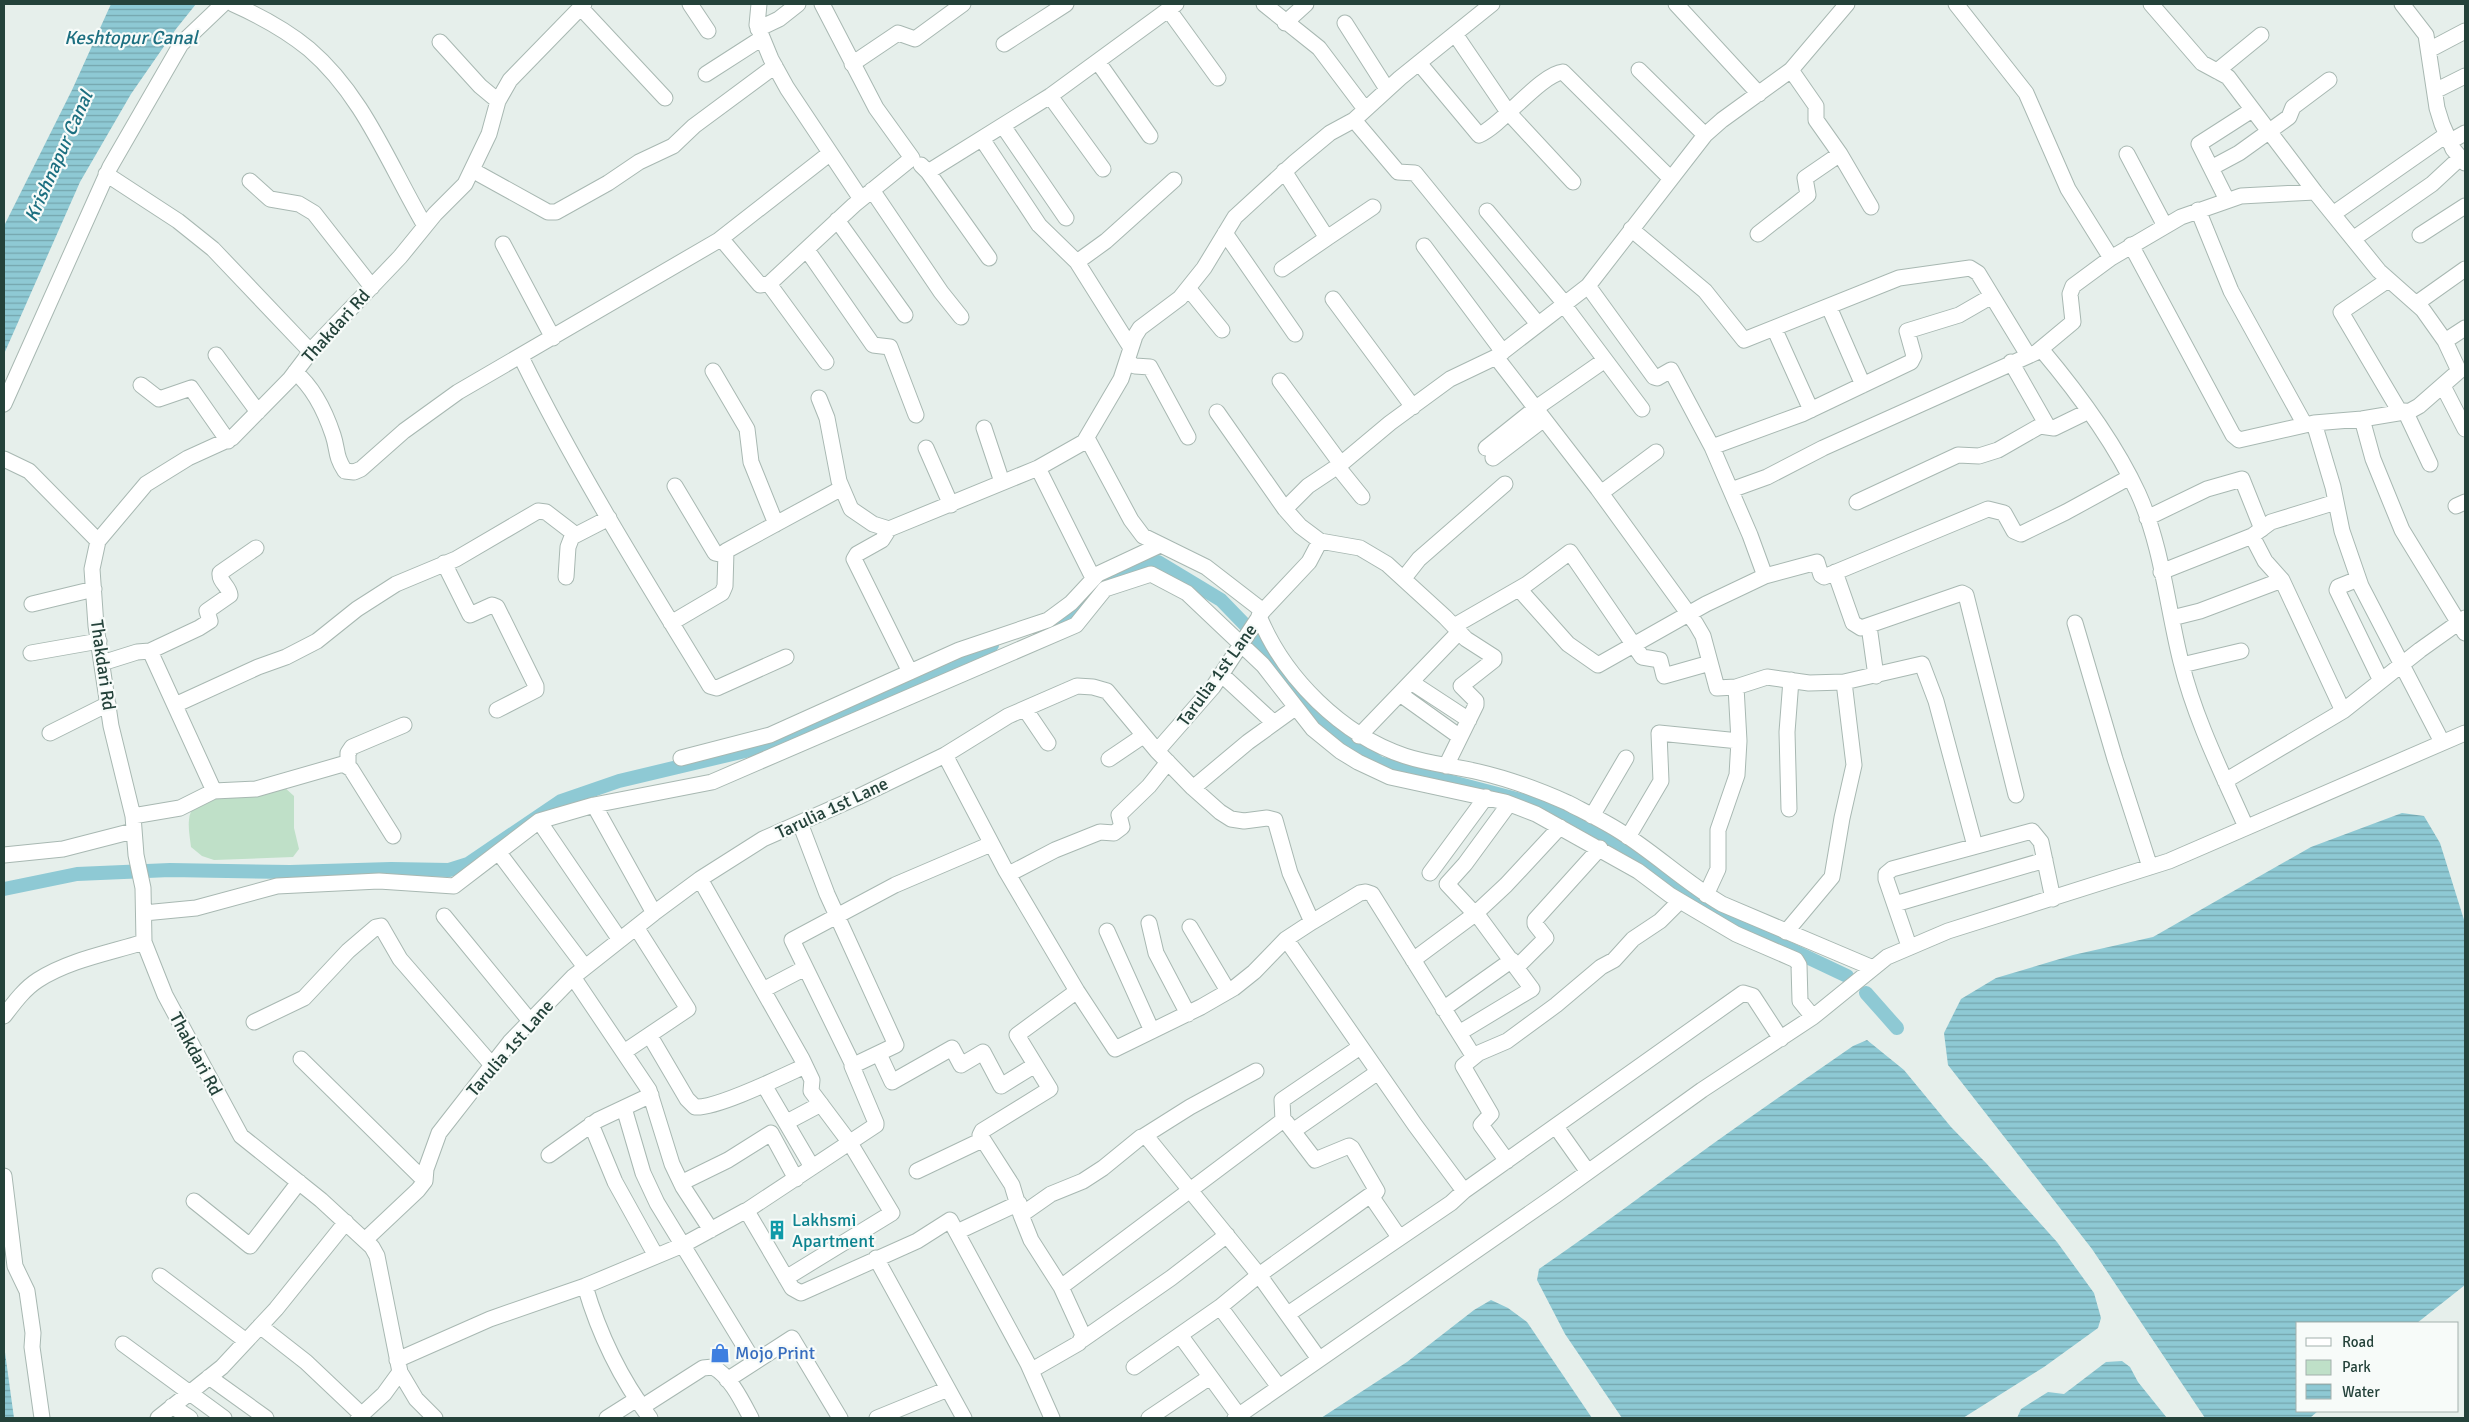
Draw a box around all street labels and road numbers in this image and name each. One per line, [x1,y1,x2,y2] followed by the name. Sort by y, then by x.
[297,285,375,367] street label: Thakdari Rd
[86,618,120,712] street label: Thakdari Rd
[1172,619,1262,731] street label: Tarulia 1st Lane
[772,772,892,844] street label: Tarulia 1st Lane
[462,995,558,1101] street label: Tarulia 1st Lane
[165,1009,227,1099] street label: Thakdari Rd

